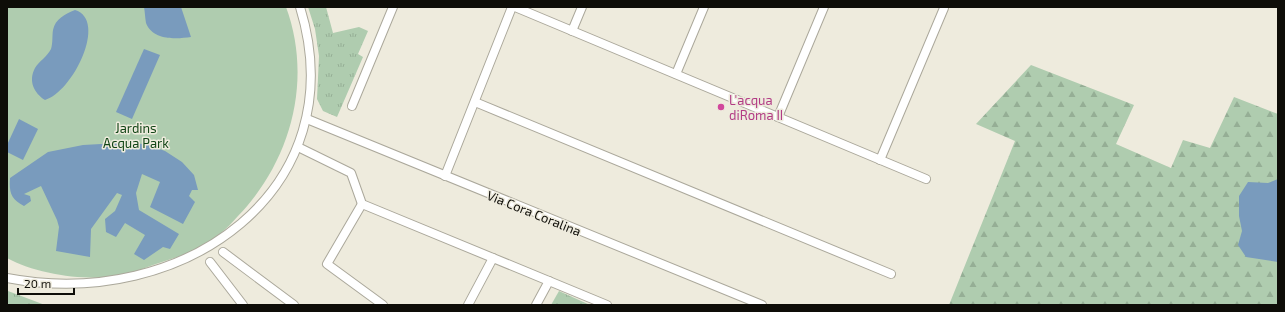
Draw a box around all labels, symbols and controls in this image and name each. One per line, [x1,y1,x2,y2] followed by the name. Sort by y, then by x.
[729,92,783,123] place label: L'acqua diRoma II
[716,102,726,112] marker: L'acqua diRoma II
[103,120,169,151] park label: Jardins Acqua Park
[485,187,583,239] street label: Via Cora Coralina
[18,270,74,296] scale bar
[24,276,51,290] text: 20 m

